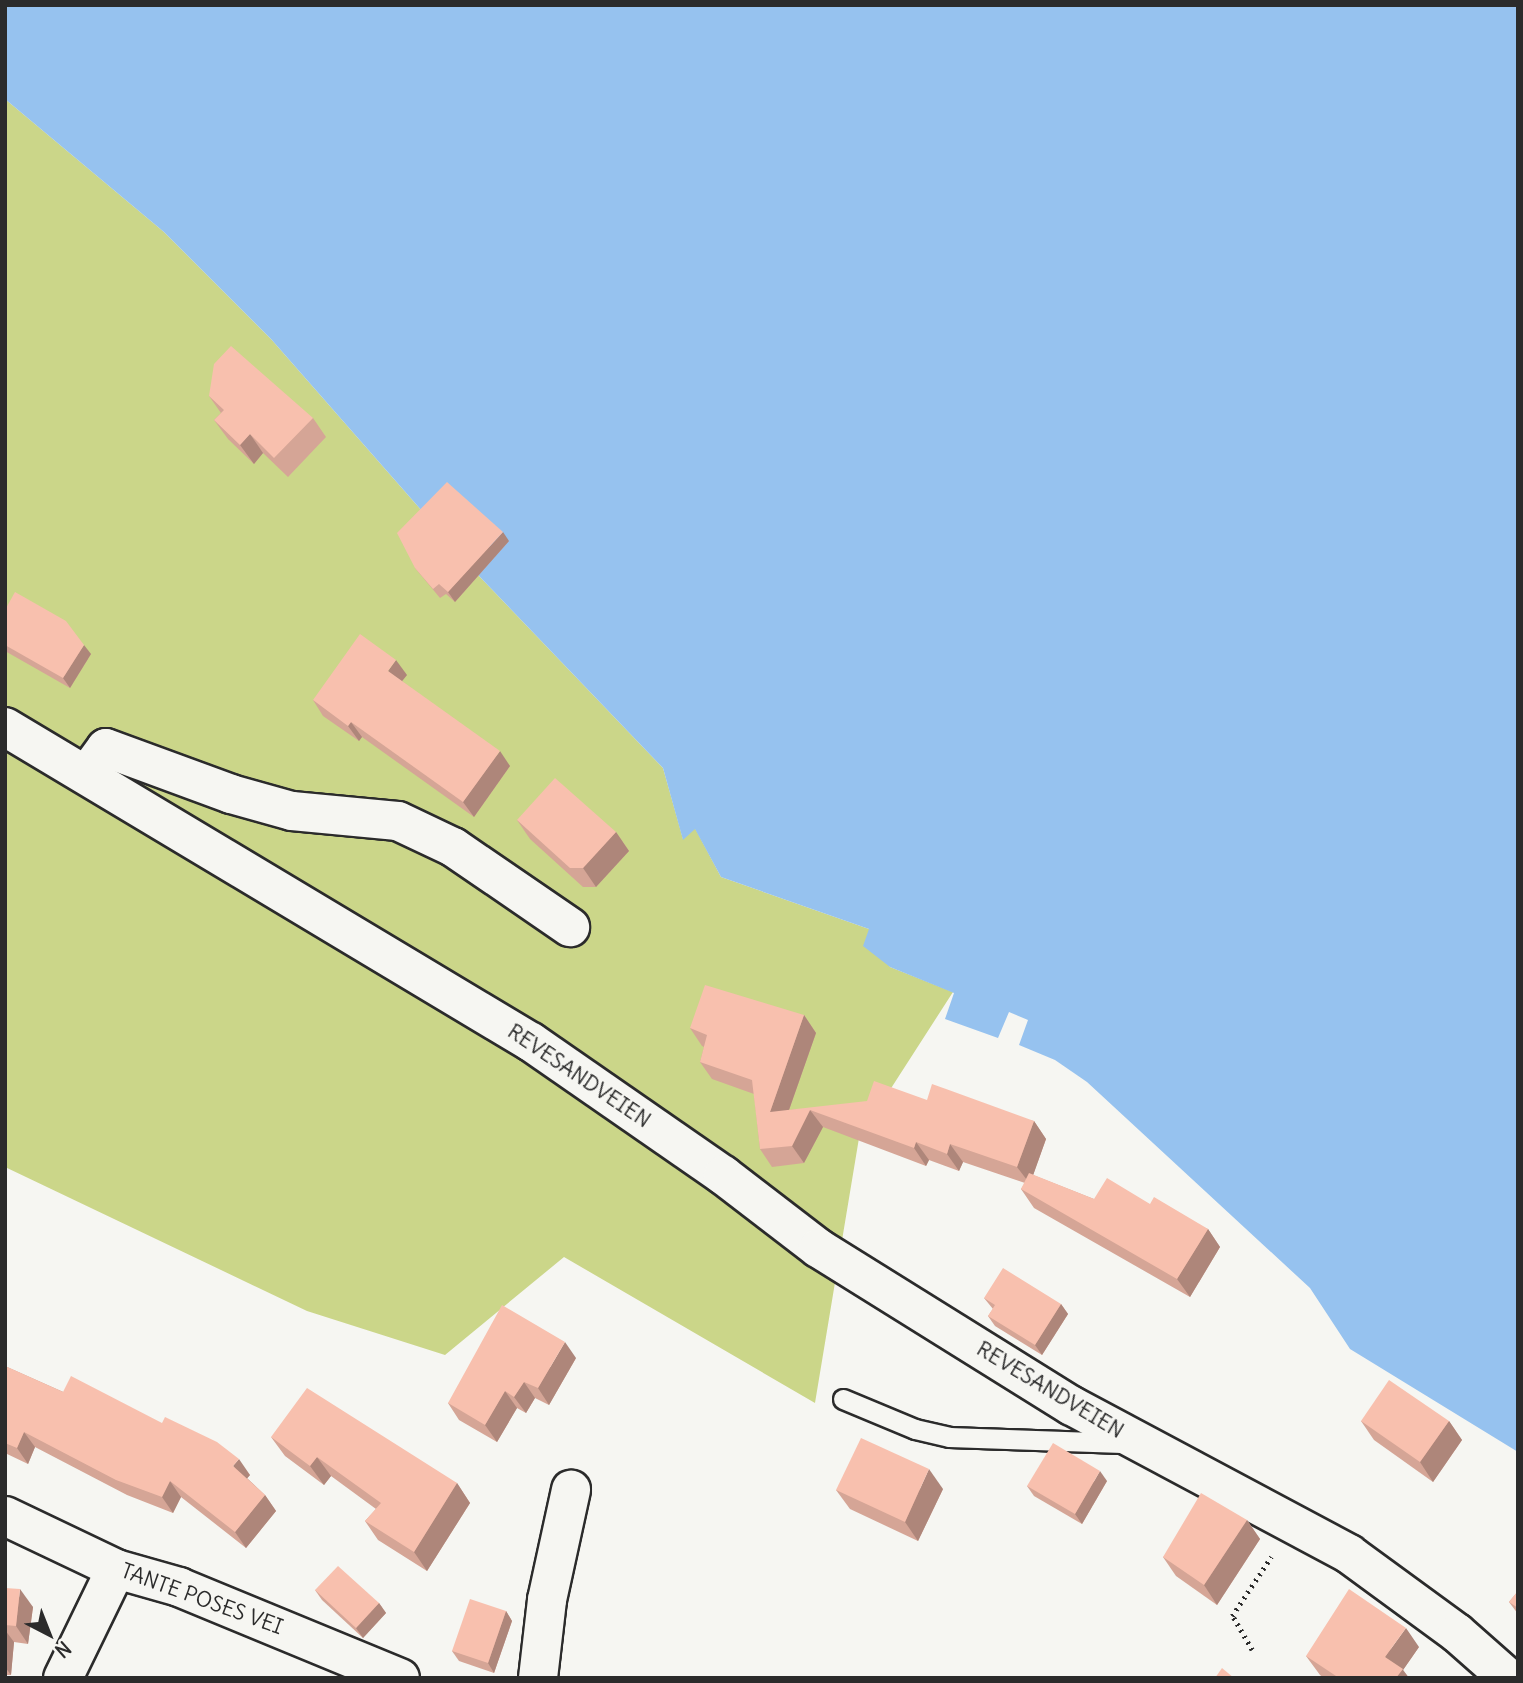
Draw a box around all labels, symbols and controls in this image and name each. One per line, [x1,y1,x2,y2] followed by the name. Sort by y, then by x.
[503,1019,655,1133] street label: REVESANDVEIEN
[972,1336,1128,1444] street label: REVESANDVEIEN
[118,1558,286,1640] street label: TANTE POSES VEI
[14,1599,84,1669] north arrow
[50,1636,76,1663] text: N

